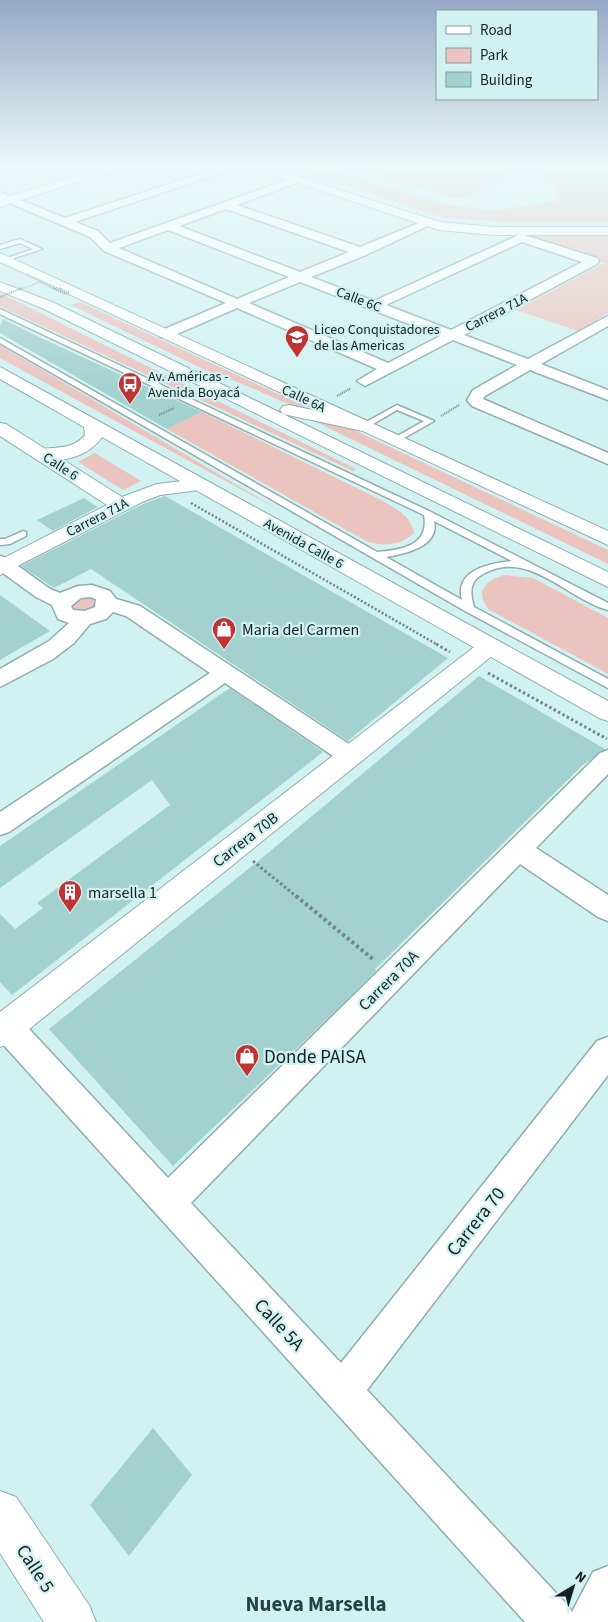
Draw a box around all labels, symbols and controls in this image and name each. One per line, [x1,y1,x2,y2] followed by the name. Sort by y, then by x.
[436,10,598,100] legend
[480,20,512,41] text: Road
[480,45,509,66] text: Park
[480,70,533,91] text: Building
[333,282,384,318] street label: Calle 6C
[462,288,531,337] street label: Carrera 71A
[314,320,440,356] place label: Liceo Conquistadores de las Americas
[284,324,310,358] school or university icon: Liceo Conquistadores de las Americas
[148,367,240,403] place label: Av. Américas - Avenida Boyacá
[117,371,143,405] bus stop icon: Av. Américas - Avenida Boyacá
[278,380,329,418] street label: Calle 6A
[39,448,82,486] street label: Calle 6
[63,493,132,542] street label: Carrera 71A
[260,514,347,574] street label: Avenida Calle 6
[211,616,237,650] shop icon: Maria del Carmen
[242,619,359,641] place label: Maria del Carmen
[208,807,283,872] street label: Carrera 70B
[57,879,83,913] building icon: marsella 1
[88,882,157,904] place label: marsella 1
[354,945,424,1016] street label: Carrera 70A
[234,1043,260,1077] shop icon: Donde PAISA
[264,1044,366,1071] place label: Donde PAISA
[441,1182,512,1262] street label: Carrera 70
[248,1293,311,1358] street label: Calle 5A
[9,1539,60,1598] street label: Calle 5
[548,1562,598,1612] north arrow
[571,1567,590,1588] text: N
[246,1589,387,1619] district label: Nueva Marsella

